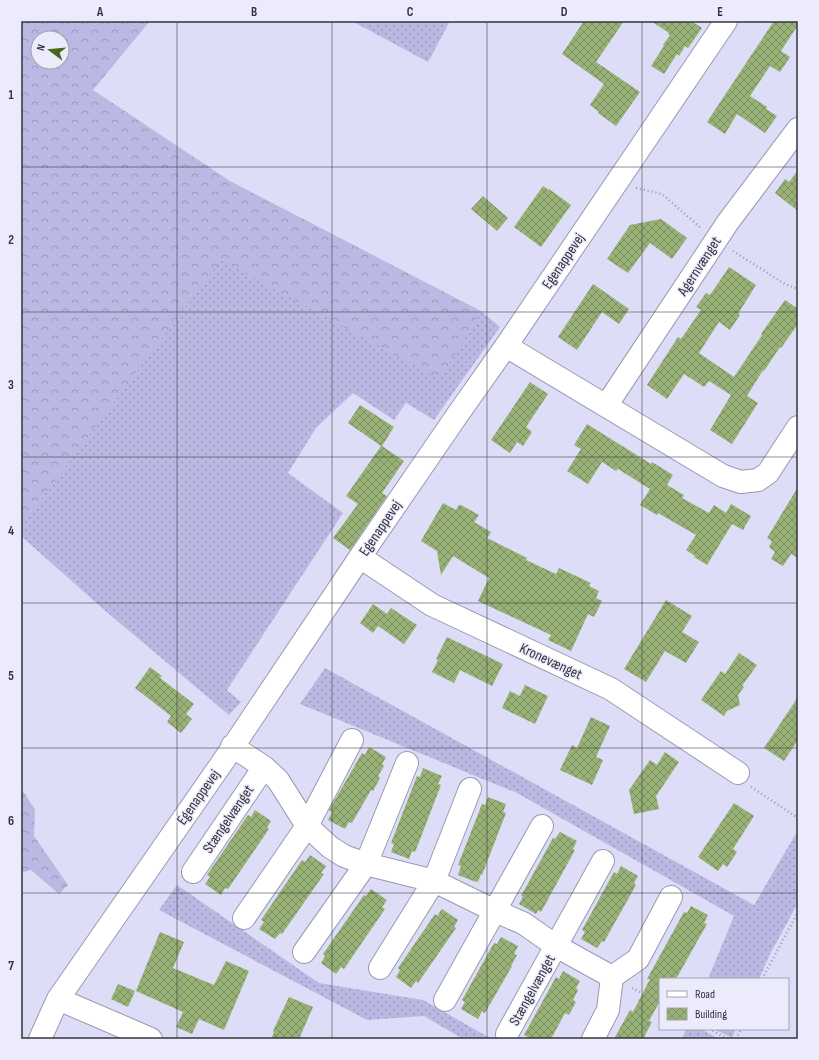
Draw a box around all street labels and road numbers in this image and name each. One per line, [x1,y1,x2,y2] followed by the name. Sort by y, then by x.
[538,230,589,293] street label: Egenappevej
[673,233,726,300] street label: Agernvænget
[355,497,406,560] street label: Egenappevej
[516,639,585,684] street label: Kronevænget
[173,766,224,829] street label: Egenappevej
[199,781,258,857] street label: Stængelvænget
[505,951,560,1029] street label: Stængelvænget

